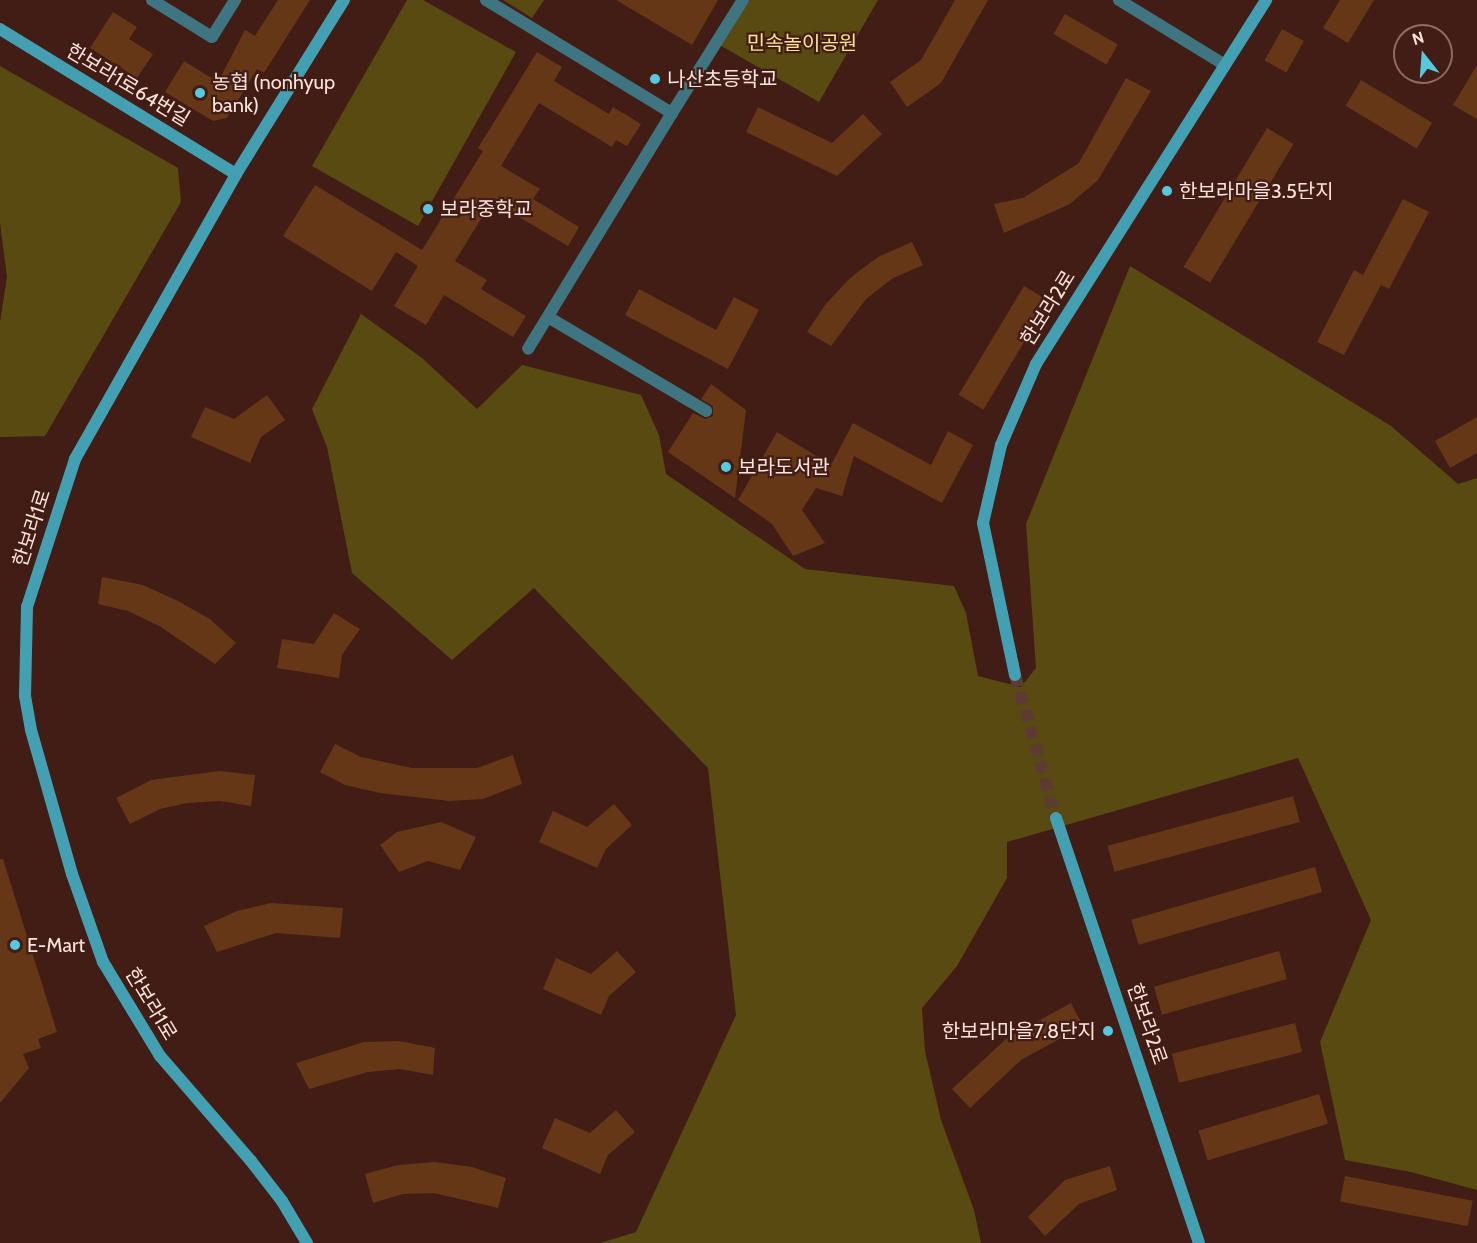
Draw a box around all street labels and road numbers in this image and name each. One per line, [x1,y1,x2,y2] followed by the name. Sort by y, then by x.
[62,39,194,131] street label: 한보라1로64번길
[1016,266,1080,350] street label: 한보라2로
[8,486,56,570] street label: 한보라1로
[120,963,182,1045] street label: 한보라1로
[1122,980,1172,1068] street label: 한보라2로

